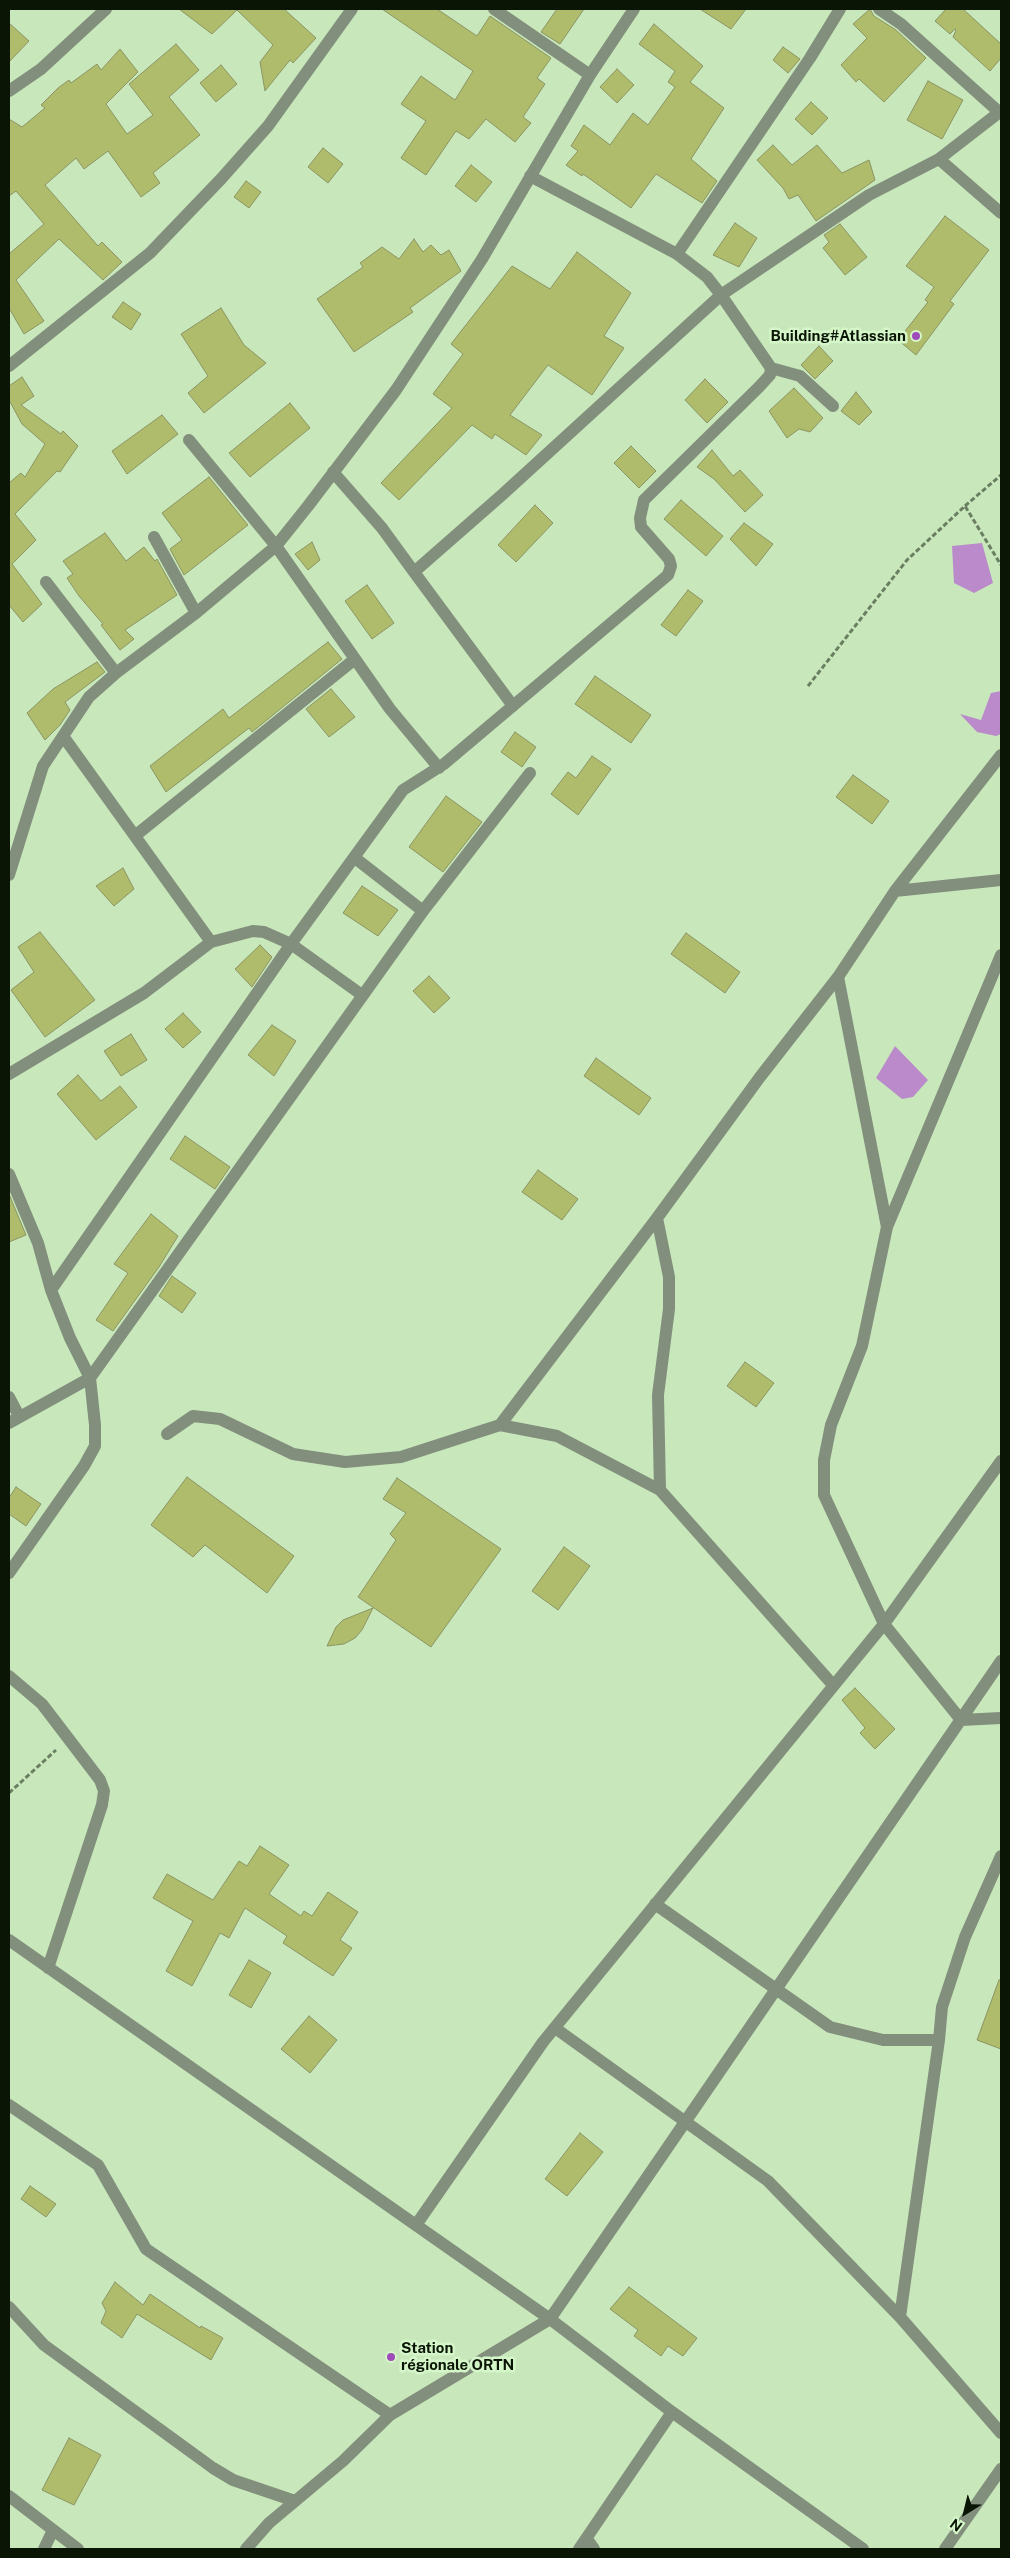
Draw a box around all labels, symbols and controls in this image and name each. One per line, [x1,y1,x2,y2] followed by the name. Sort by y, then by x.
[771,327,906,345] place label: Building#Atlassian
[910,330,922,342] marker: Building#Atlassian
[401,2339,514,2374] place label: Station régionale ORTN
[385,2351,397,2363] marker: Station régionale ORTN
[940,2488,990,2538] north arrow
[947,2515,965,2535] text: N

